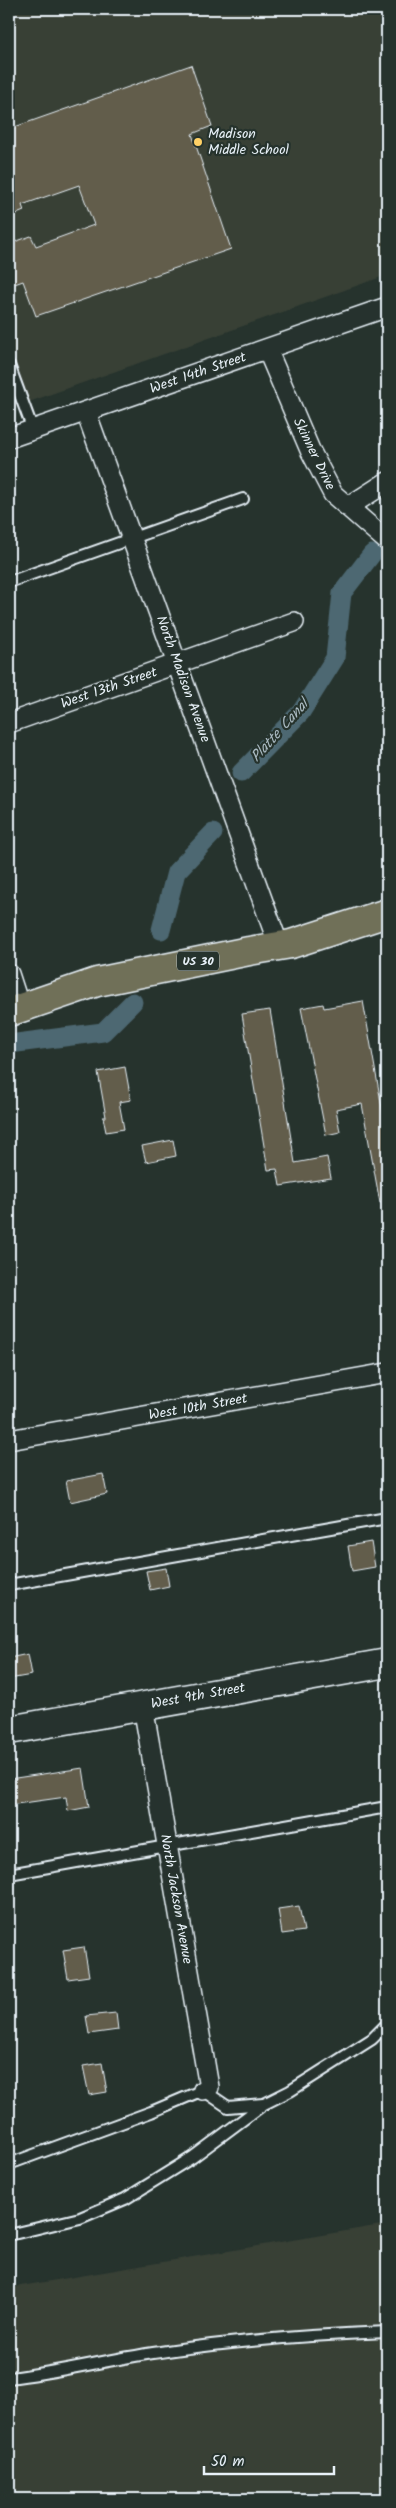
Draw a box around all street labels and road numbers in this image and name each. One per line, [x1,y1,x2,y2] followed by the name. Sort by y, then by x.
[147,346,250,400] street label: West 14th Street
[287,414,341,495] street label: Skinner Drive
[150,612,216,746] street label: North Madison Avenue
[58,661,161,715] street label: West 13th Street
[177,951,219,970] road number: US 30
[147,1387,250,1426] street label: West 10th Street
[149,1677,247,1715] street label: West 9th Street
[154,1832,198,1966] street label: North Jackson Avenue

